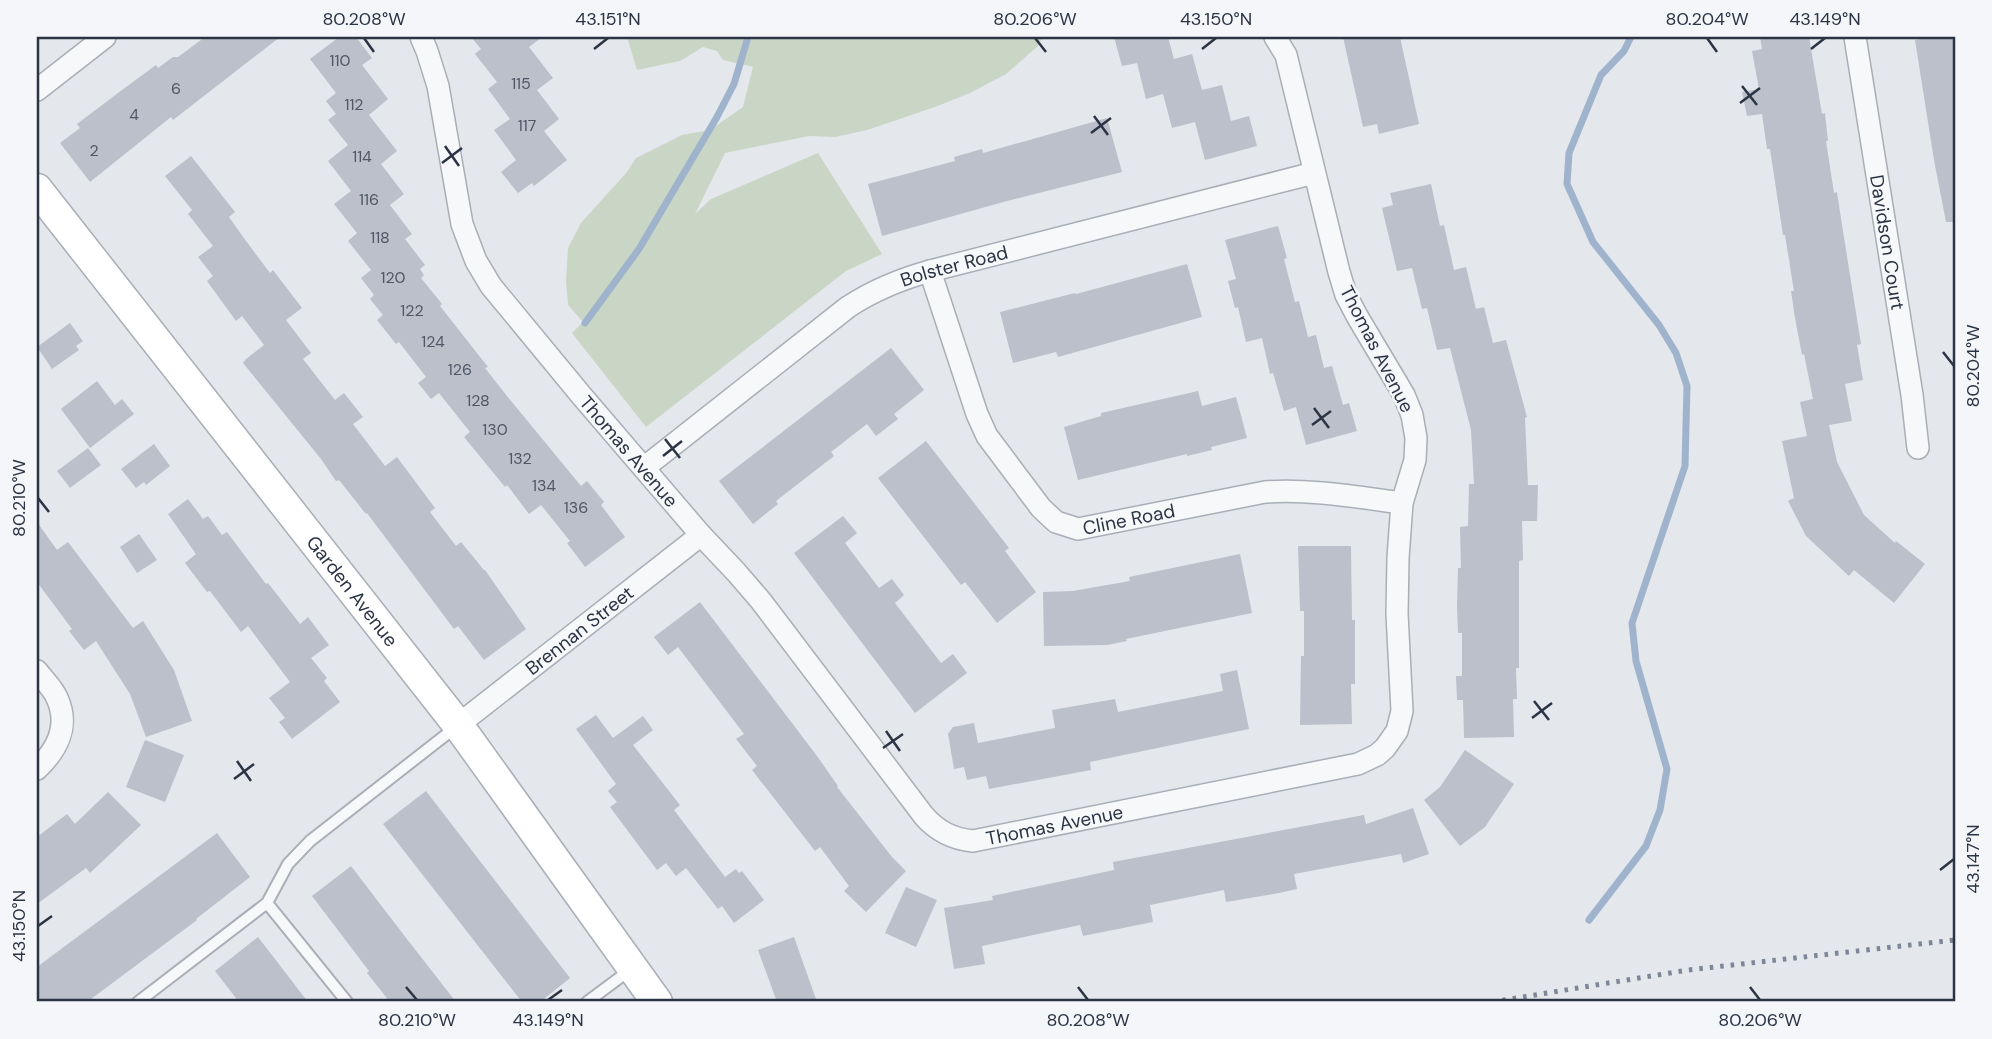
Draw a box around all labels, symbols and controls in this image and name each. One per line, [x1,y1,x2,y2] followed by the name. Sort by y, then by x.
[322,7,406,31] text: 80.208°W
[575,7,641,31] text: 43.151°N
[993,7,1077,31] text: 80.206°W
[1180,7,1252,31] text: 43.150°N
[1665,7,1749,31] text: 80.204°W
[1789,7,1861,31] text: 43.149°N
[330,50,351,71] house number: 110
[511,73,531,94] house number: 115
[171,78,181,99] house number: 6
[344,94,364,115] house number: 112
[129,104,139,125] house number: 4
[518,115,536,136] house number: 117
[89,140,99,161] house number: 2
[352,146,372,167] house number: 114
[1865,173,1911,312] street label: Davidson Court
[359,189,379,210] house number: 116
[370,227,390,248] house number: 118
[897,239,1010,292] street label: Bolster Road
[381,267,406,288] house number: 120
[1334,281,1420,417] street label: Thomas Avenue
[400,300,424,321] house number: 122
[1961,324,1985,408] text: 80.204°W
[421,331,445,352] house number: 124
[448,359,472,380] house number: 126
[466,390,490,411] house number: 128
[574,390,684,512] street label: Thomas Avenue
[482,419,508,440] house number: 130
[508,448,532,469] house number: 132
[7,459,31,537] text: 80.210°W
[532,475,556,496] house number: 134
[564,497,588,518] house number: 136
[1080,498,1177,540] street label: Cline Road
[301,530,404,652] street label: Garden Avenue
[520,580,639,680] street label: Brennan Street
[984,799,1125,851] street label: Thomas Avenue
[1961,824,1985,894] text: 43.147°N
[7,890,31,962] text: 43.150°N
[378,1008,456,1032] text: 80.210°W
[512,1008,584,1032] text: 43.149°N
[1046,1008,1130,1032] text: 80.208°W
[1718,1008,1802,1032] text: 80.206°W

